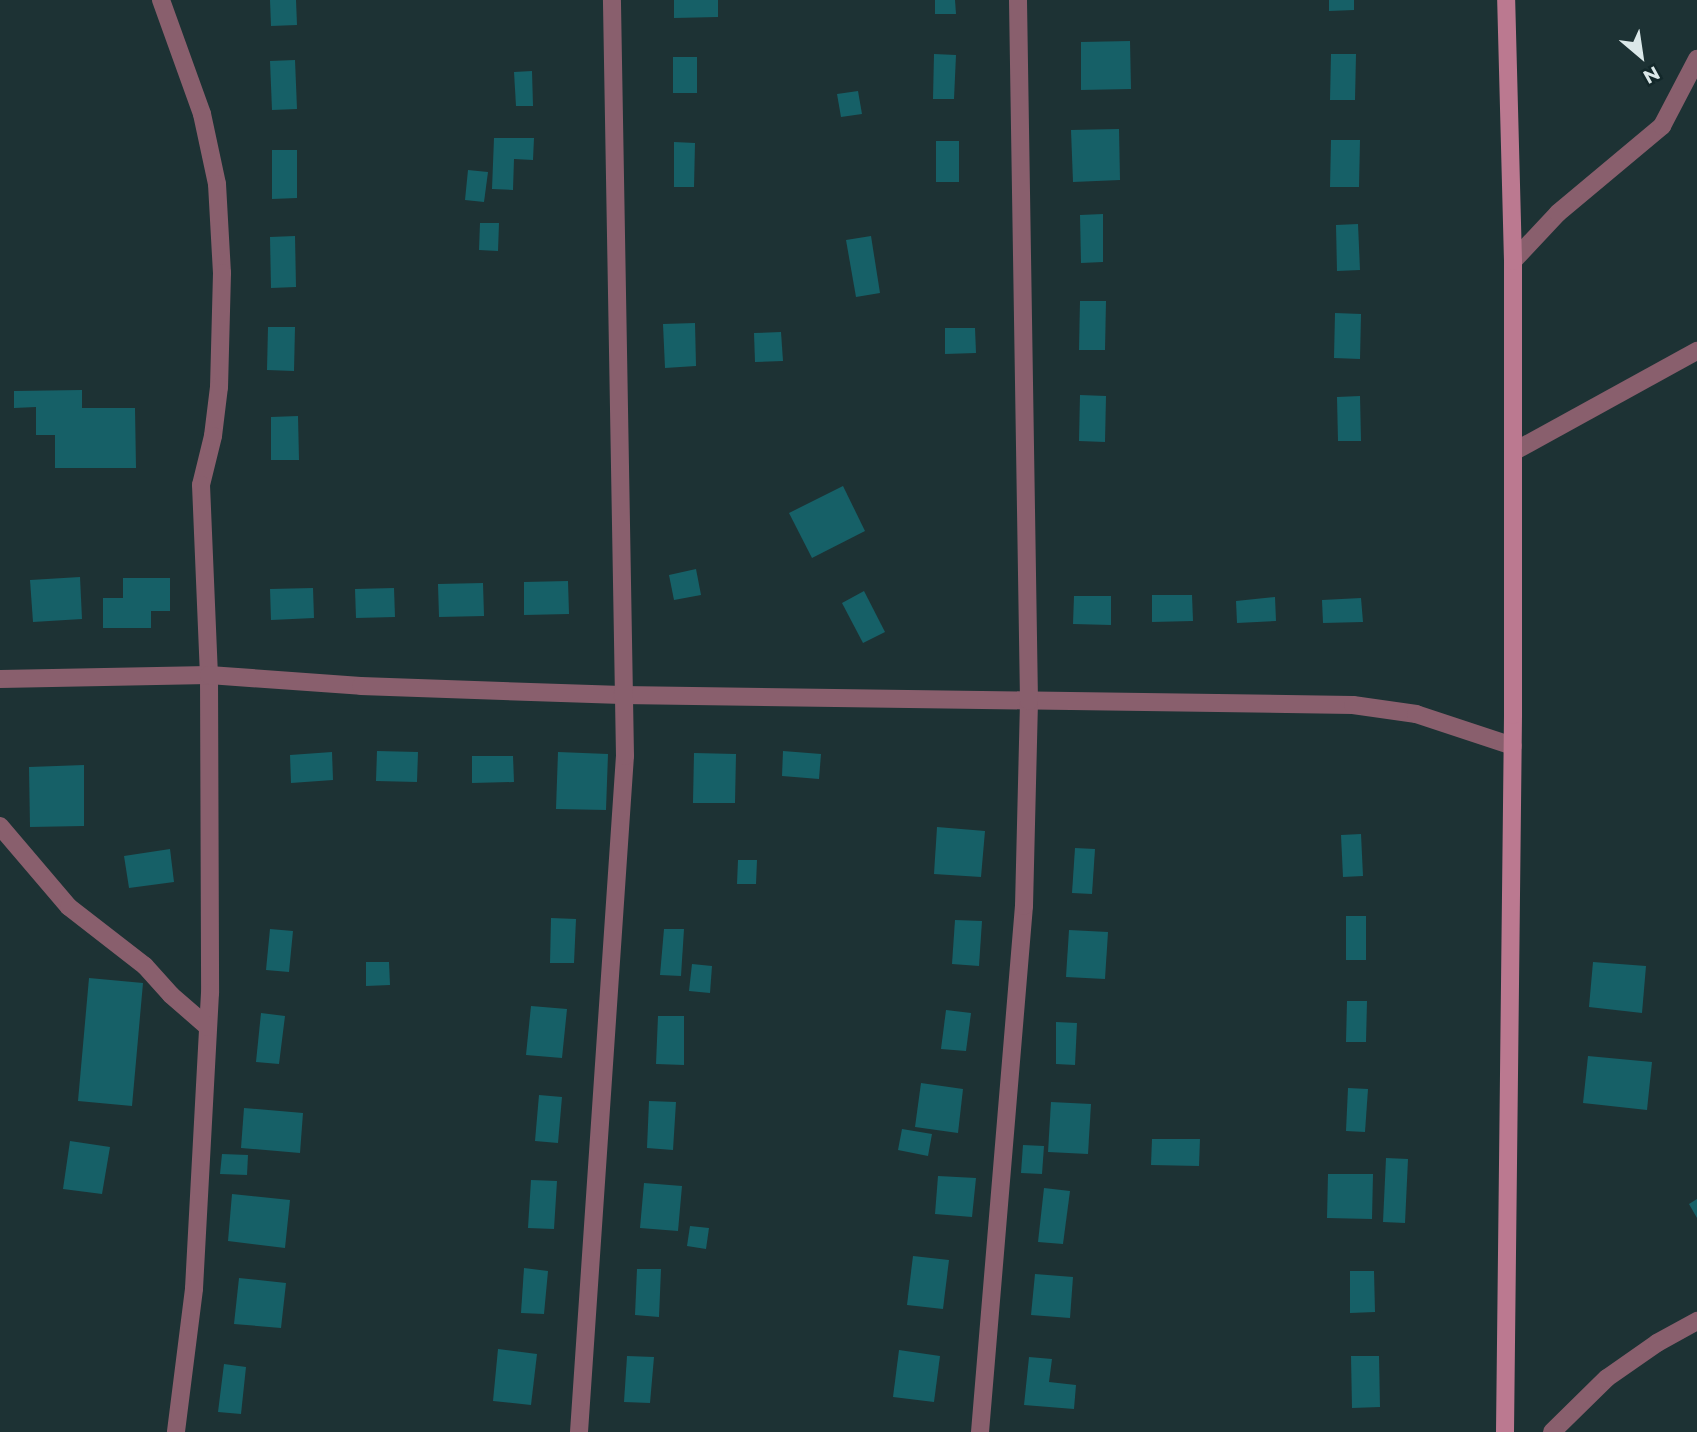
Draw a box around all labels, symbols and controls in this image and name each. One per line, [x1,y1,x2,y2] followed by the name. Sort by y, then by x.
[1606,21,1676,91] north arrow
[1639,61,1664,89] text: N

